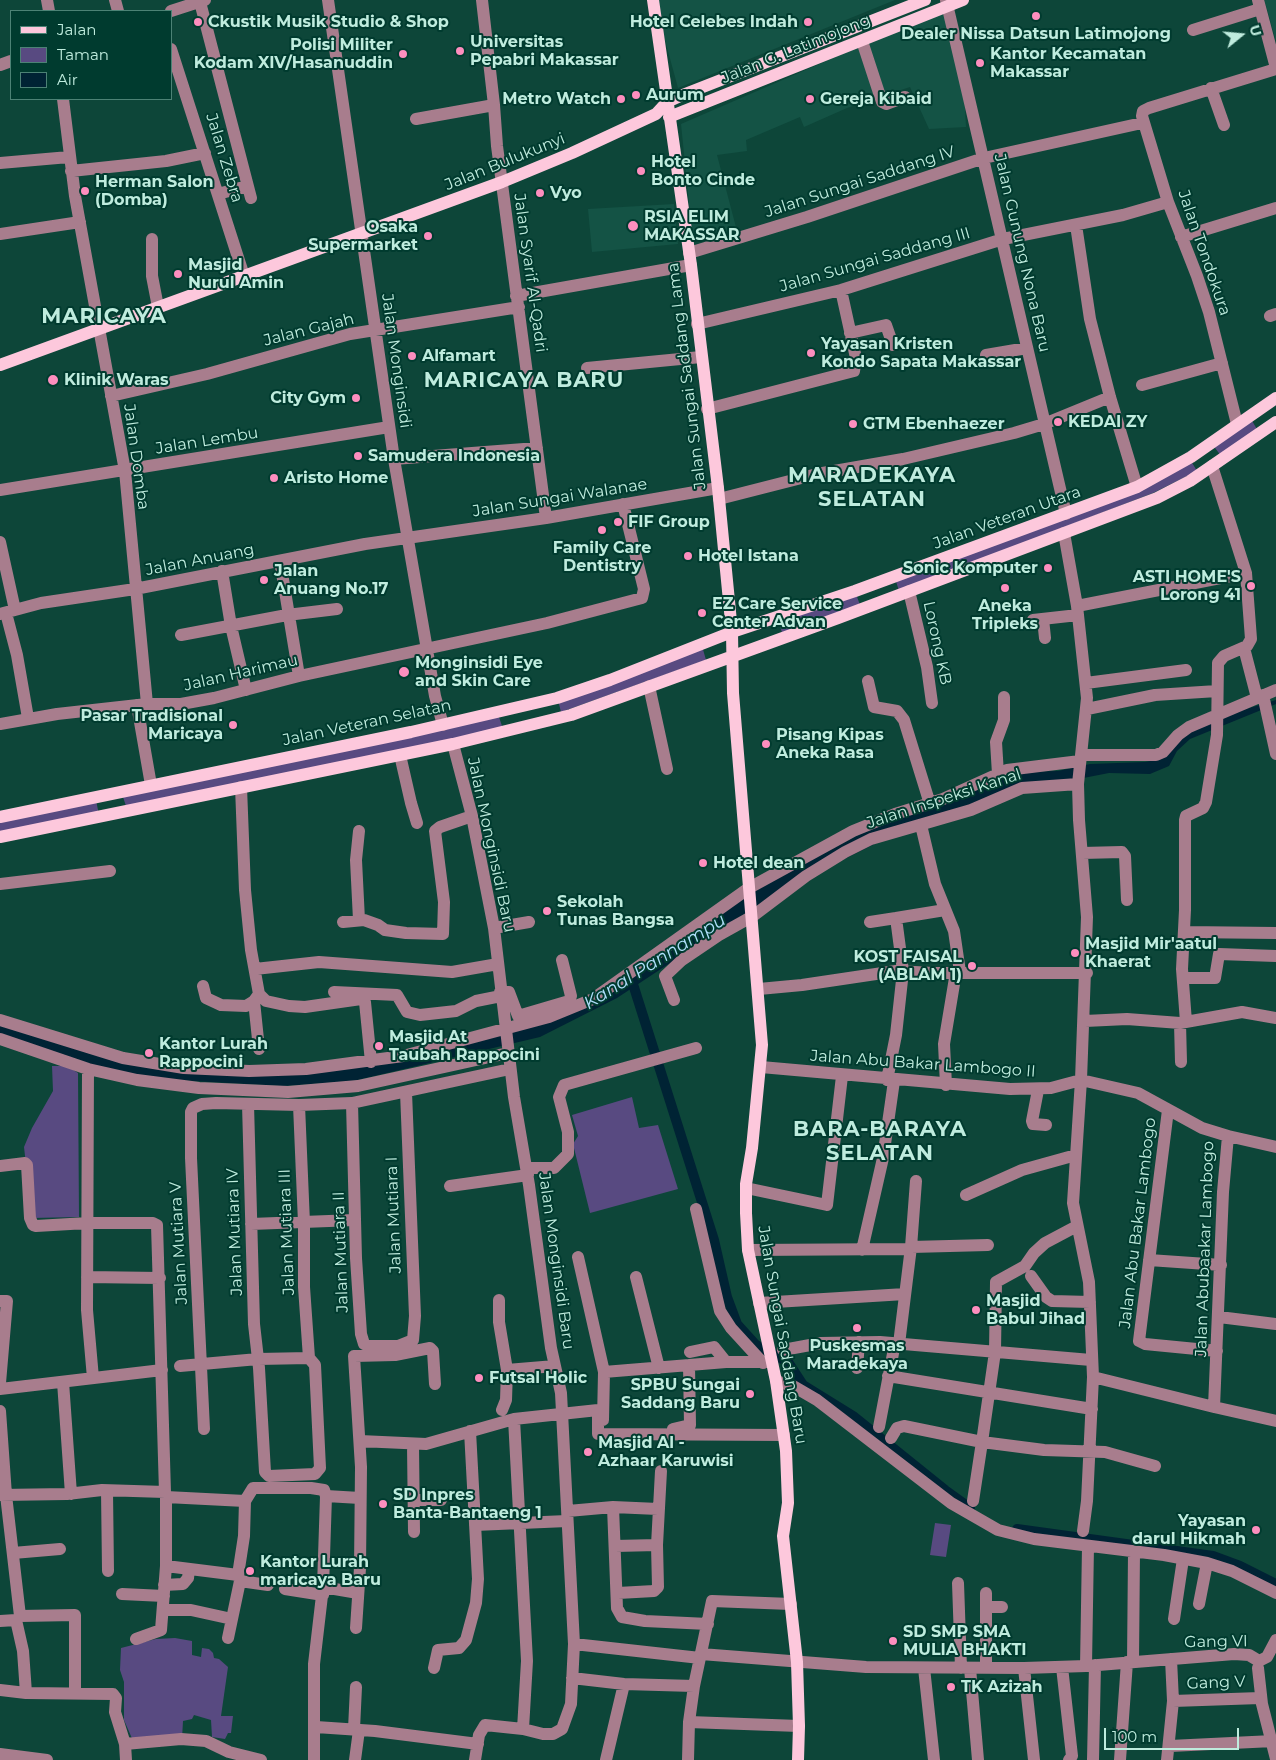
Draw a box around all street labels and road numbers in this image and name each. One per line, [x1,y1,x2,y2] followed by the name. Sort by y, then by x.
[719,10,873,88] street label: Jalan G. Latimojong
[201,111,247,205] street label: Jalan Zebra
[442,129,568,195] street label: Jalan Bulukunyi
[763,142,957,222] street label: Jalan Sungai Saddang IV
[990,152,1054,354] street label: Jalan Gunung Nona Baru
[1173,188,1235,318] street label: Jalan Tondokura
[509,192,551,354] street label: Jalan Syarif Al-Qadri
[777,224,973,296] street label: Jalan Sungai Saddang III
[664,262,710,490] street label: Jalan Sungai Saddang Lama
[377,292,415,430] street label: Jalan Monginsidi
[262,309,356,351] street label: Jalan Gajah
[119,403,153,511] street label: Jalan Domba
[154,423,260,459] street label: Jalan Lembu
[471,475,649,521] street label: Jalan Sungai Walanae
[931,482,1083,554] street label: Jalan Veteran Utara
[144,540,256,580] street label: Jalan Anuang
[919,599,955,687] street label: Lorong KB
[182,651,300,695] street label: Jalan Harimau
[281,696,453,750] street label: Jalan Veteran Selatan
[463,756,519,934] street label: Jalan Monginsidi Baru
[865,765,1023,833] street label: Jalan Inspeksi Kanal
[810,1047,1036,1081] street label: Jalan Abu Bakar Lambogo II
[1116,1117,1160,1329] street label: Jalan Abu Bakar Lambogo
[1192,1141,1218,1357] street label: Jalan Abubaakar Lambogo
[382,1156,406,1274] street label: Jalan Mutiara I
[223,1168,247,1296] street label: Jalan Mutiara IV
[275,1169,299,1295] street label: Jalan Mutiara III
[534,1171,578,1351] street label: Jalan Monginsidi Baru
[166,1181,192,1305] street label: Jalan Mutiara V
[329,1191,353,1313] street label: Jalan Mutiara II
[753,1224,811,1446] street label: Jalan Sungai Saddang Baru
[1184,1632,1248,1652] street label: Gang VI
[1186,1672,1246,1694] street label: Gang V

